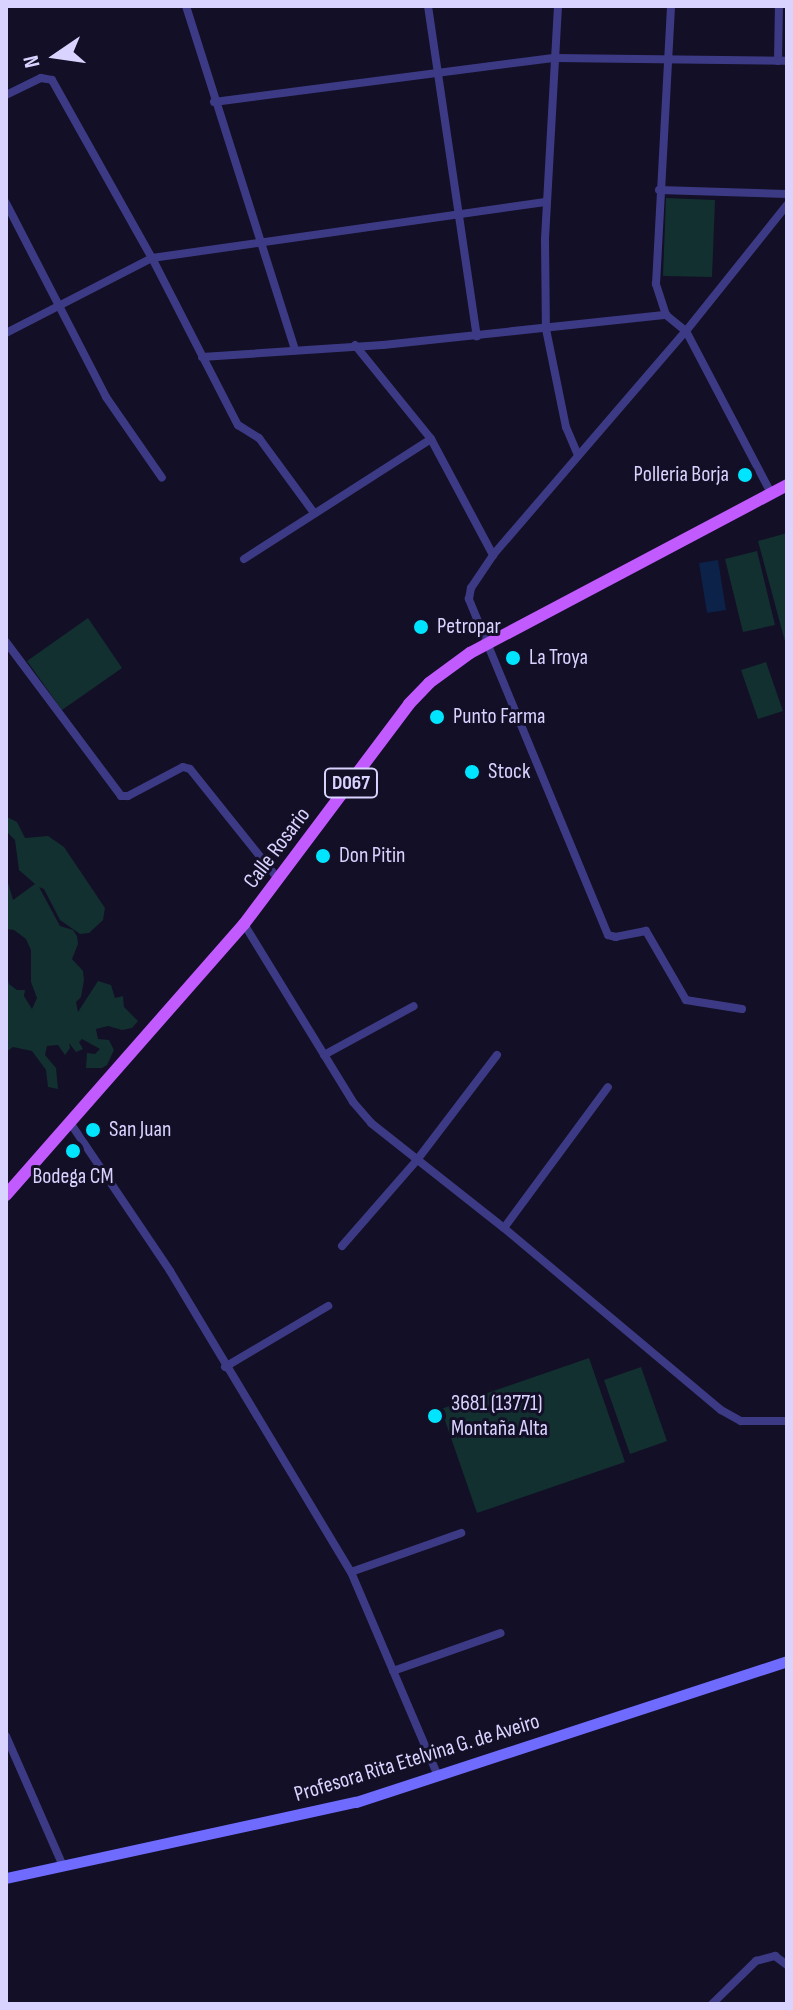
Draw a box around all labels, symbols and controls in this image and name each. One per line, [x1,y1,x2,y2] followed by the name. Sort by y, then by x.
[16,16,96,96] north arrow
[18,53,47,70] text: N
[634,462,729,488] place label: Polleria Borja
[736,466,754,484] marker: Polleria Borja
[437,614,501,640] place label: Petropar
[412,618,430,636] marker: Petropar
[529,645,588,671] place label: La Troya
[504,649,522,667] marker: La Troya
[453,704,546,730] place label: Punto Farma
[428,708,446,726] marker: Punto Farma
[488,759,530,785] place label: Stock
[463,763,481,781] marker: Stock
[323,767,379,799] road number: D067
[238,802,316,894] street label: Calle Rosario
[339,843,405,869] place label: Don Pitin
[314,847,332,865] marker: Don Pitin
[109,1117,171,1143] place label: San Juan
[84,1121,102,1139] marker: San Juan
[64,1142,82,1160] marker: Bodega CM
[32,1164,114,1190] place label: Bodega CM
[451,1390,548,1442] place label: 3681 (13771) Montaña Alta
[426,1407,444,1425] marker: 3681 (13771) Montaña Alta
[291,1708,543,1808] street label: Profesora Rita Etelvina G. de Aveiro

